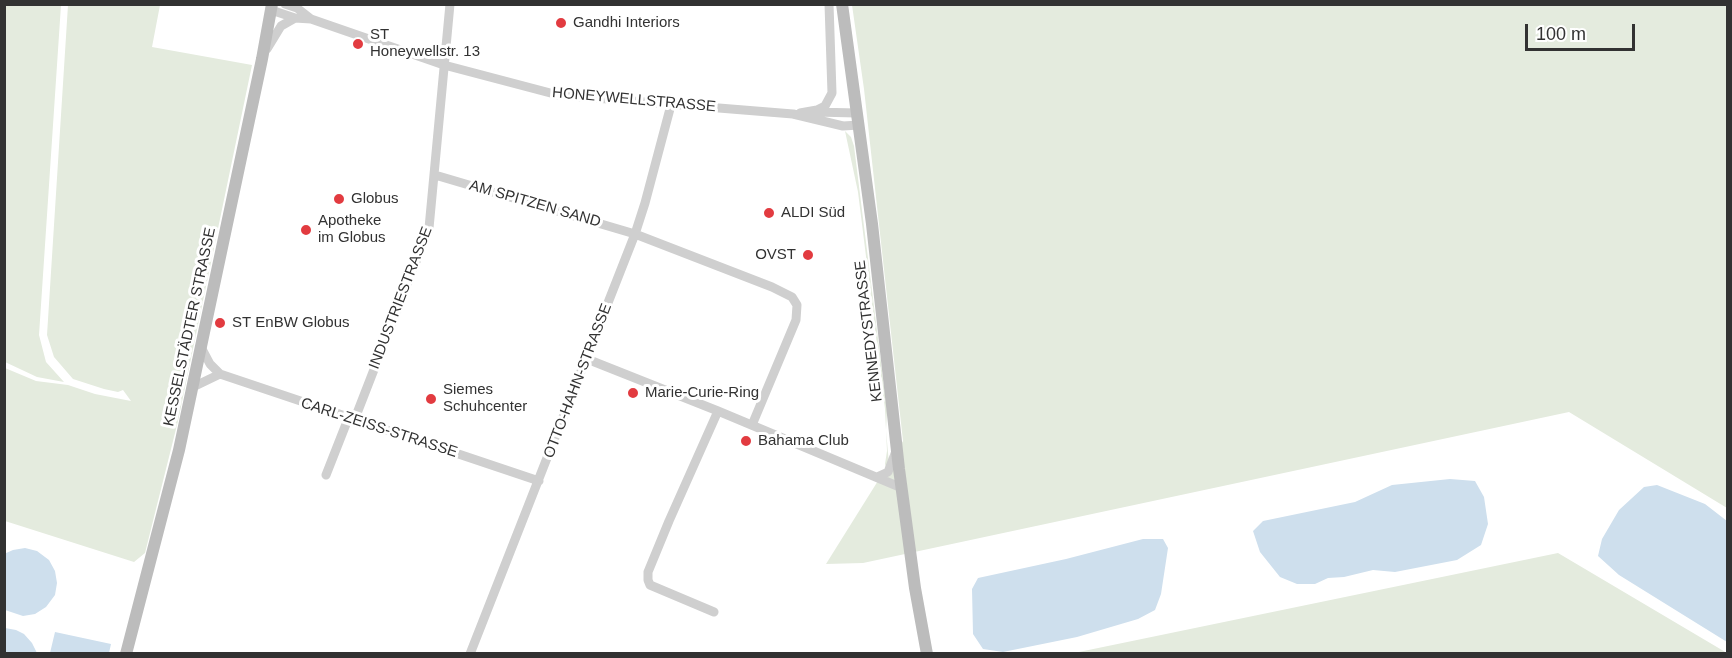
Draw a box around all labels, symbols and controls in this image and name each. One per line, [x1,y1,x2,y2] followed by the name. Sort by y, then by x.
[1528,12,1638,50] scale bar
[573,14,680,32] place label: Gandhi Interiors
[554,16,568,30] marker: Gandhi Interiors
[1536,24,1586,44] text: 100 m
[370,26,480,61] place label: ST Honeywellstr. 13
[351,37,365,51] marker: ST Honeywellstr. 13
[551,84,717,116] street label: HONEYWELLSTRASSE
[467,177,603,231] street label: AM SPITZEN SAND
[351,190,399,208] place label: Globus
[332,192,346,206] marker: Globus
[781,204,845,222] place label: ALDI Süd
[762,206,776,220] marker: ALDI Süd
[318,212,386,247] place label: Apotheke im Globus
[299,223,313,237] marker: Apotheke im Globus
[366,224,436,372] street label: INDUSTRIESTRASSE
[160,226,220,428] street label: KESSELSTÄDTER STRASSE
[755,246,796,264] place label: OVST
[801,248,815,262] marker: OVST
[851,259,887,403] street label: KENNEDYSTRASSE
[540,301,616,461] street label: OTTO-HAHN-STRASSE
[232,314,350,332] place label: ST EnBW Globus
[213,316,227,330] marker: ST EnBW Globus
[443,381,527,416] place label: Siemes Schuhcenter
[645,384,759,402] place label: Marie-Curie-Ring
[626,386,640,400] marker: Marie-Curie-Ring
[424,392,438,406] marker: Siemes Schuhcenter
[299,394,459,462] street label: CARL-ZEISS-STRASSE
[758,432,849,450] place label: Bahama Club
[739,434,753,448] marker: Bahama Club

